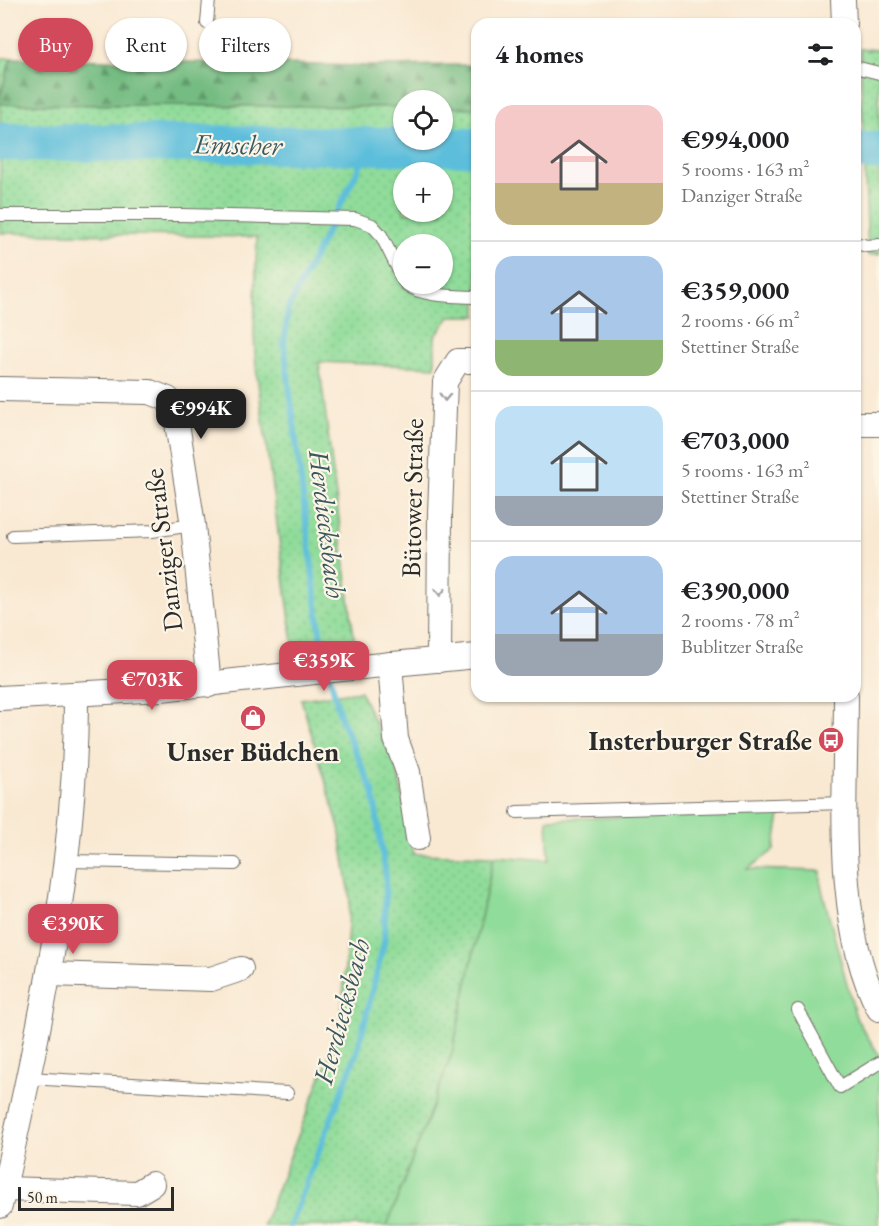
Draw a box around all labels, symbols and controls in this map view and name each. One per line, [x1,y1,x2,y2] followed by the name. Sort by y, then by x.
[18,18,93,72] chip: Buy
[105,18,187,72] chip: Rent
[199,18,291,72] chip: Filters
[495,37,584,71] text: 4 homes
[804,38,837,71] icon: filters
[393,90,453,294] map controls
[393,90,453,150] button: locate
[681,122,789,156] text: €994,000
[193,125,284,163] water label: Emscher
[543,129,615,201] icon: home
[681,156,809,182] text: 5 rooms · 163 m²
[393,162,453,222] button: +
[681,182,802,208] text: Danziger Straße
[393,234,453,294] button: −
[681,273,789,307] text: €359,000
[543,280,615,352] icon: home
[681,307,800,333] text: 2 rooms · 66 m²
[681,333,799,359] text: Stettiner Straße
[159,389,243,440] pin: €994K
[438,392,451,401] one-way arrow
[170,395,232,421] text: €994K
[393,418,431,578] street label: Bütower Straße
[681,423,789,457] text: €703,000
[543,430,615,502] icon: home
[301,447,355,601] water label: Herdiecksbach
[681,457,809,483] text: 5 rooms · 163 m²
[136,467,190,633] street label: Danziger Straße
[681,483,799,509] text: Stettiner Straße
[681,573,789,607] text: €390,000
[543,580,615,652] icon: home
[434,587,446,596] one-way arrow
[681,607,800,633] text: 2 rooms · 78 m²
[681,633,803,659] text: Bublitzer Straße
[282,641,366,692] pin: €359K
[293,647,355,673] text: €359K
[110,660,194,711] pin: €703K
[121,666,183,692] text: €703K
[238,703,268,733] shop icon: Unser Büdchen
[588,723,812,758] place label: Insterburger Straße
[816,725,846,755] bus stop icon: Insterburger Straße
[167,734,339,769] place label: Unser Büdchen
[31,904,115,955] pin: €390K
[42,910,104,936] text: €390K
[304,934,378,1089] water label: Herdiecksbach
[18,1184,174,1212] scale bar
[27,1187,58,1208] text: 50 m

